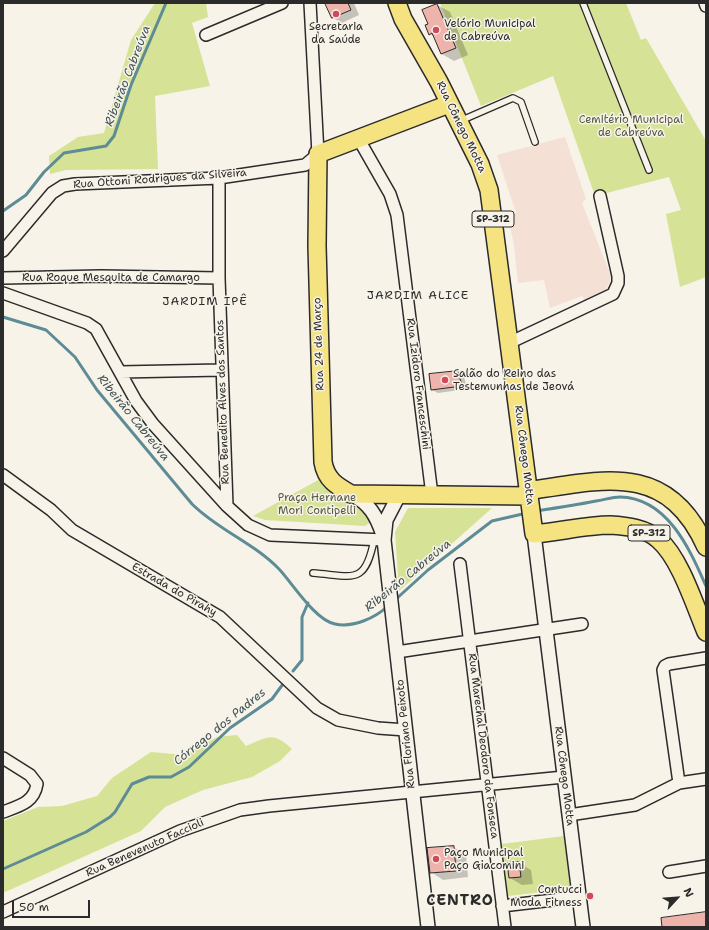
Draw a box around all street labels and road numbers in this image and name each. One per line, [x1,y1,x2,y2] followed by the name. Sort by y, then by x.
[433,79,489,175] street label: Rua Cônego Motta
[73,166,247,192] street label: Rua Ottoni Rodrigues da Silveira
[472,211,514,227] road number: SP-312
[22,271,200,285] street label: Rua Roque Mesquita de Camargo
[311,297,327,391] street label: Rua 24 de Março
[403,317,433,451] street label: Rua Izidoro Franceschini
[214,319,232,485] street label: Rua Benedito Alves dos Santos
[511,404,537,506] street label: Rua Cônego Motta
[628,525,670,541] road number: SP-312
[129,560,219,620] street label: Estrada do Pirahy
[465,653,501,839] street label: Rua Marechal Deodoro da Fonseca
[394,679,418,789] street label: Rua Floriano Peixoto
[551,725,577,827] street label: Rua Cônego Motta
[84,816,206,880] street label: Rua Benevenuto Faccioli

